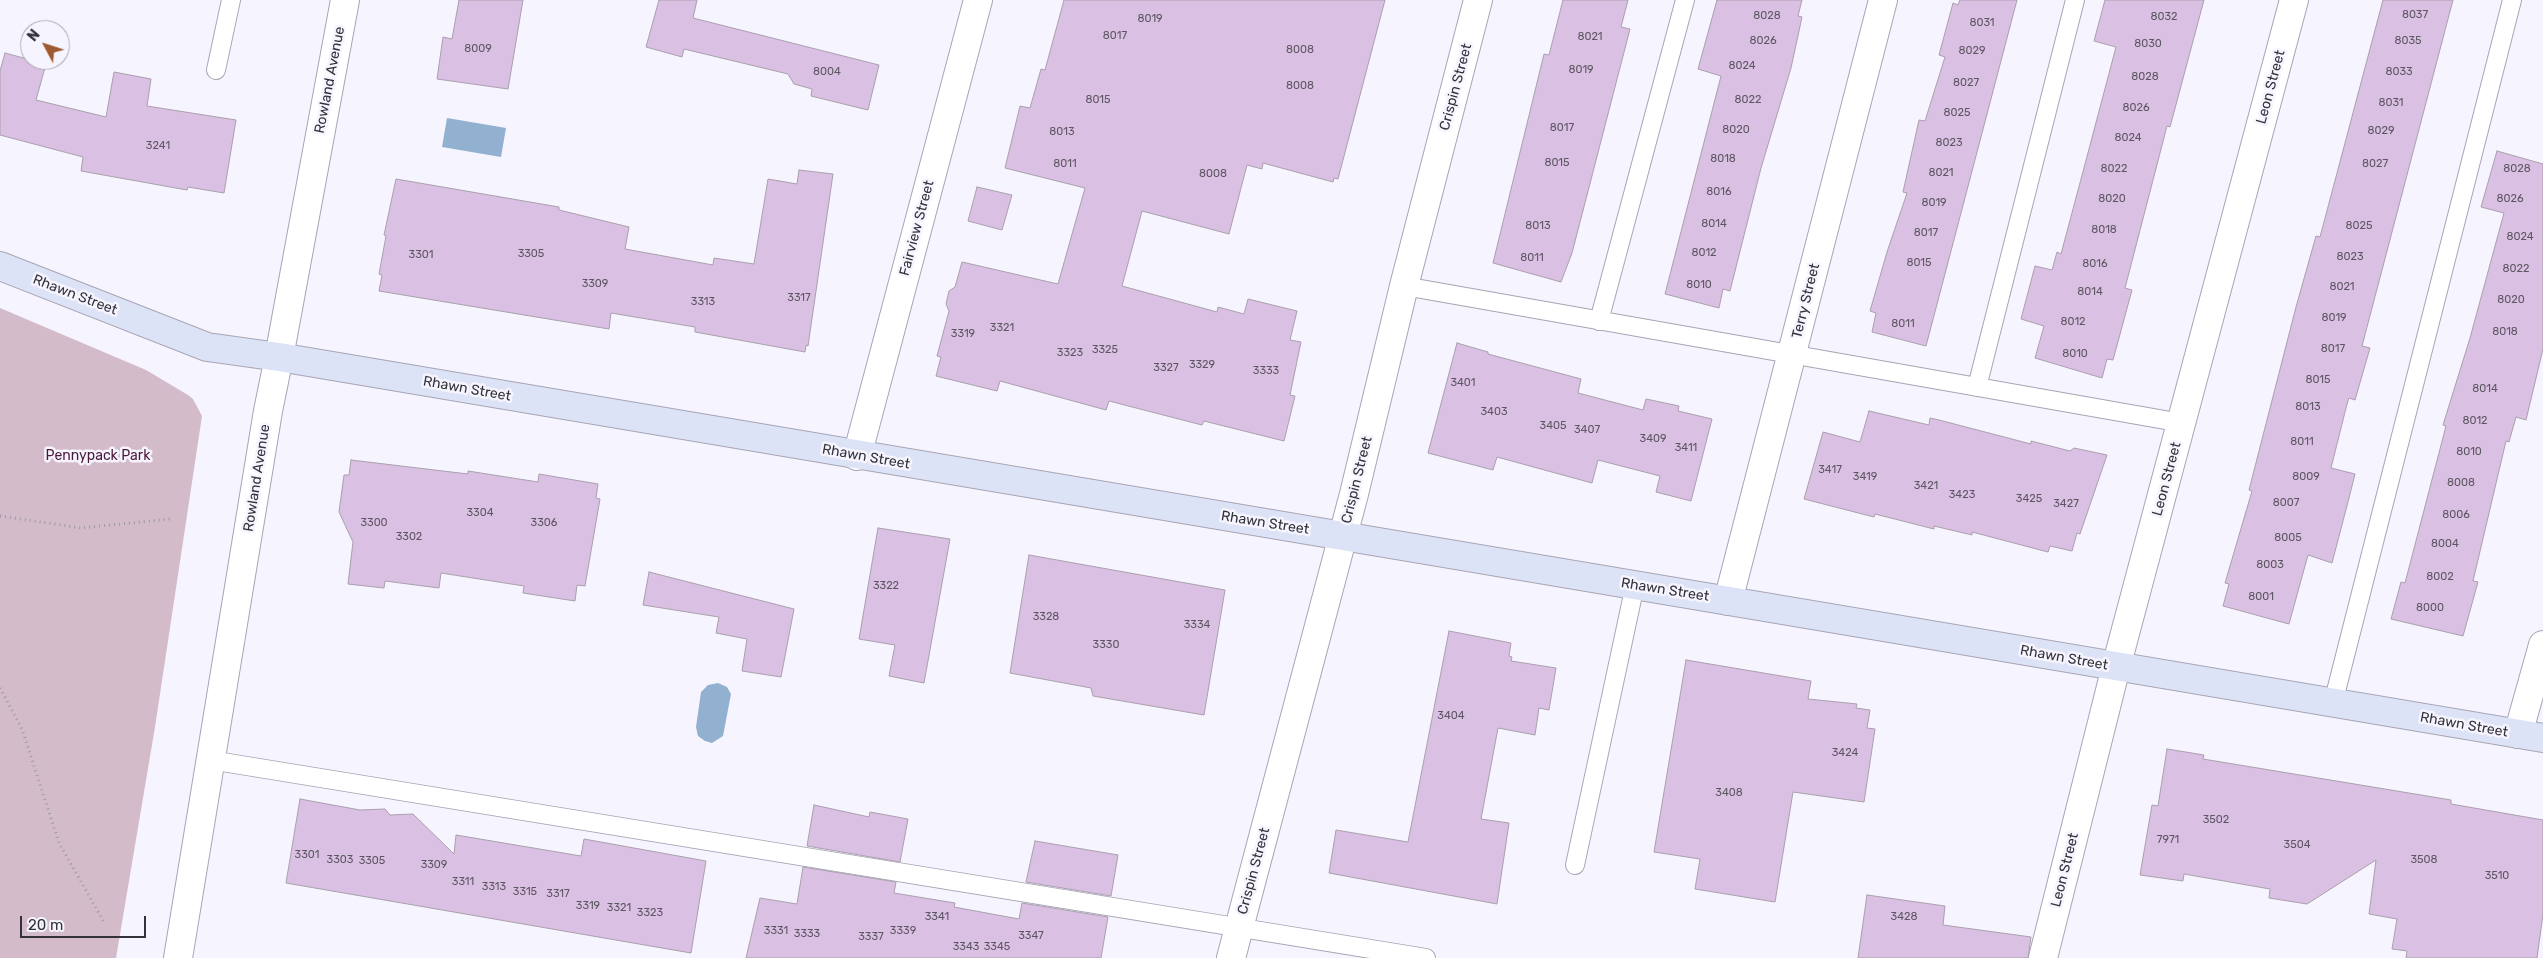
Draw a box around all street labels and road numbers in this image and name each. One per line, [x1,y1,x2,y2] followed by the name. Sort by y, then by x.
[311,25,349,135] street label: Rowland Avenue
[1436,42,1476,132] street label: Crispin Street
[2253,48,2289,126] street label: Leon Street
[896,178,938,278] street label: Fairview Street
[1789,262,1823,340] street label: Terry Street
[30,271,120,319] street label: Rhawn Street
[422,373,512,405] street label: Rhawn Street
[240,423,274,533] street label: Rowland Avenue
[1338,435,1376,525] street label: Crispin Street
[2149,440,2185,518] street label: Leon Street
[821,441,911,473] street label: Rhawn Street
[1220,508,1310,538] street label: Rhawn Street
[1620,575,1710,605] street label: Rhawn Street
[2019,642,2109,674] street label: Rhawn Street
[2419,709,2509,741] street label: Rhawn Street
[1234,826,1274,916] street label: Crispin Street
[2048,831,2082,909] street label: Leon Street

